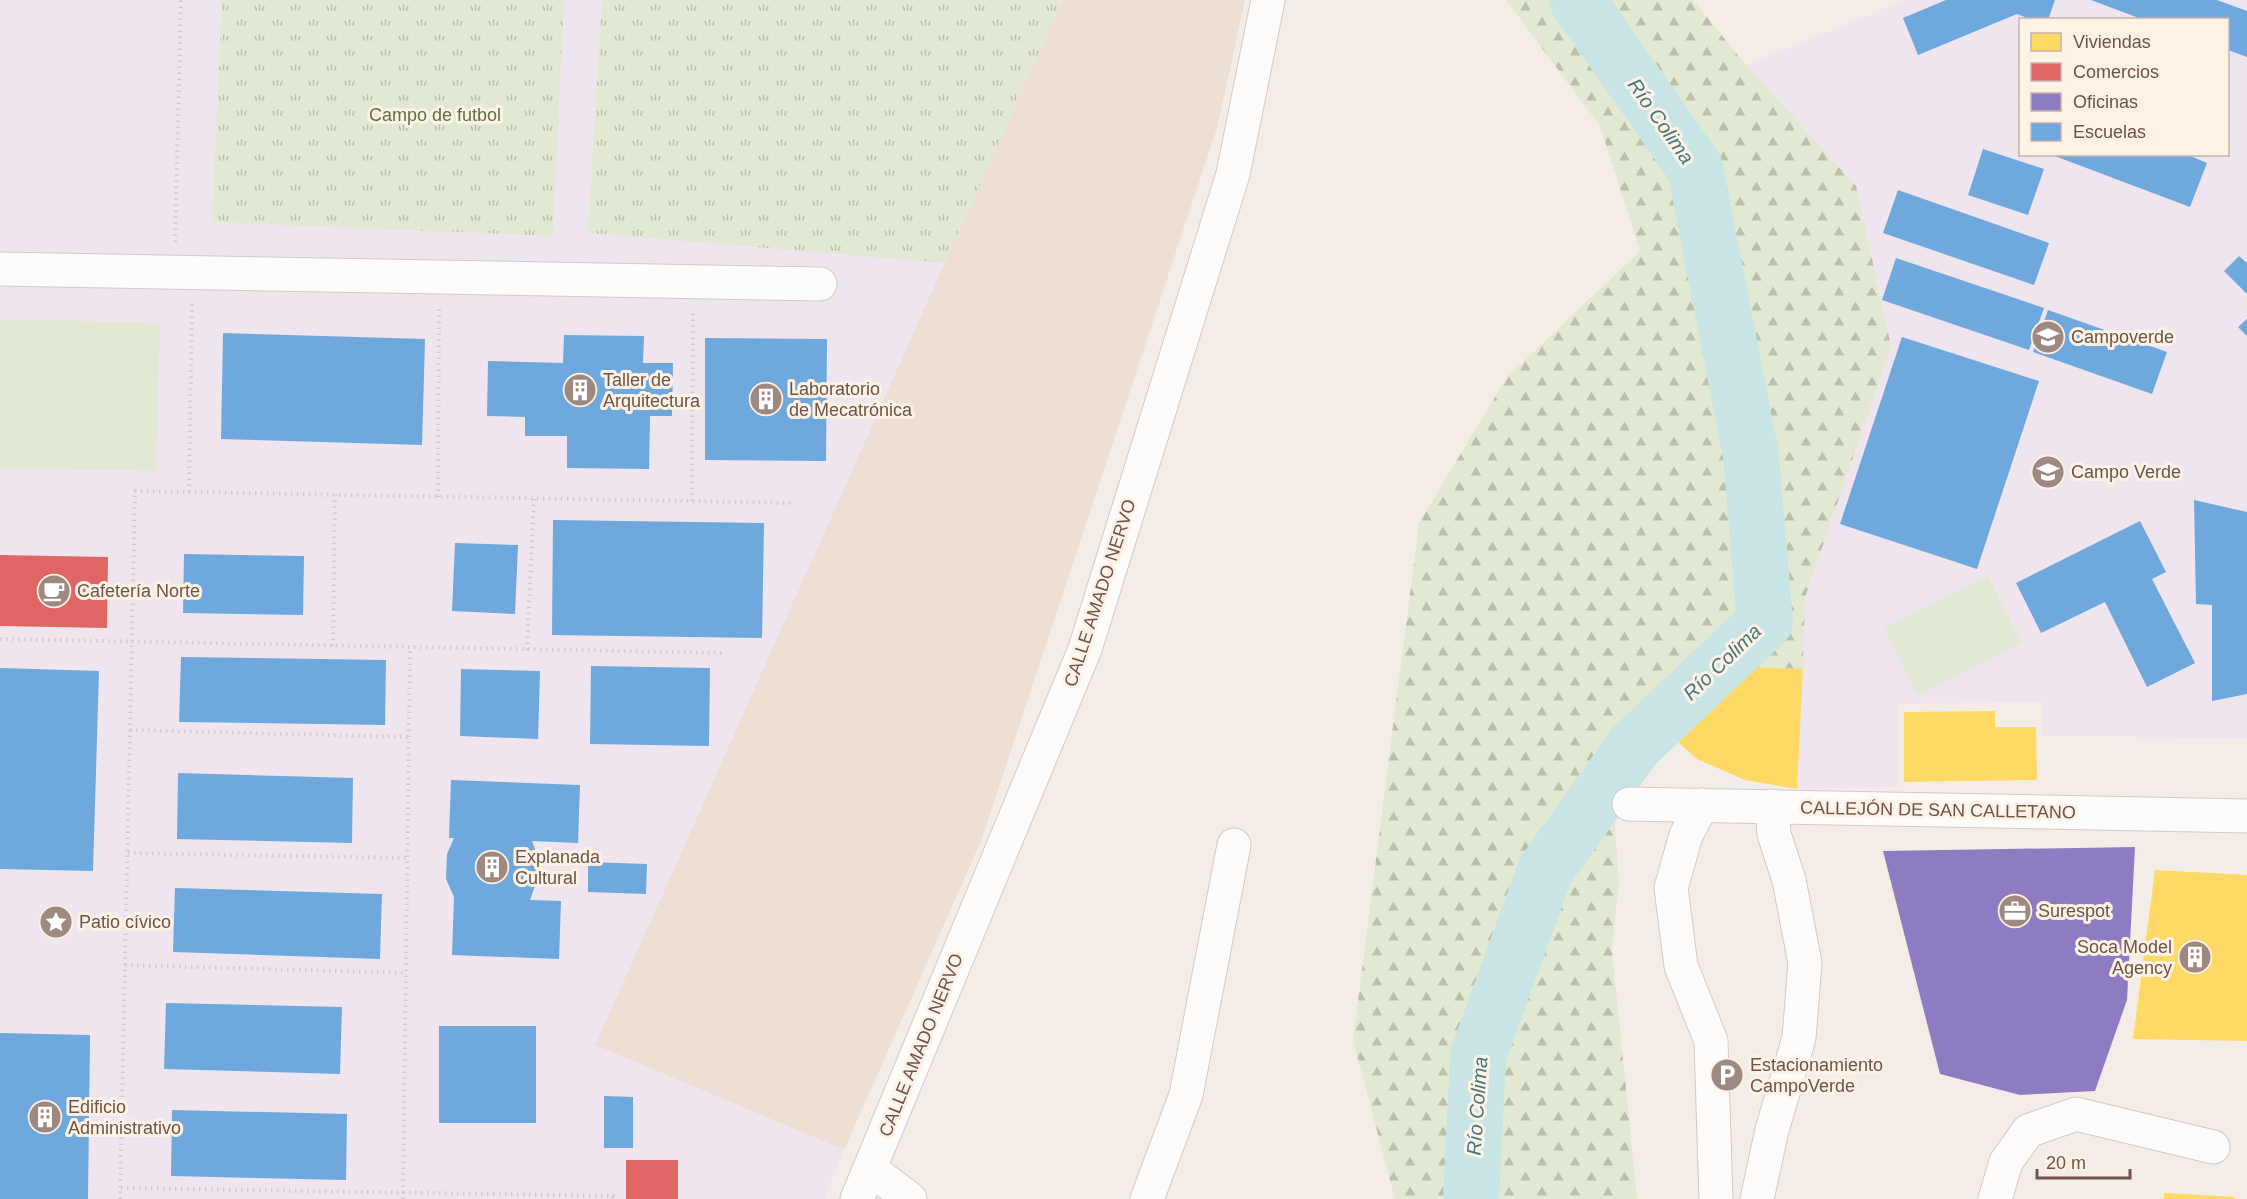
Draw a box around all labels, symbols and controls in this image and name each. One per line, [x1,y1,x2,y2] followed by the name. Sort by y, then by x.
[2019,18,2229,156] legend
[2073,32,2151,52] text: Viviendas
[2073,62,2159,82] text: Comercios
[1624,74,1698,168] water label: Río Colima
[2073,92,2138,112] text: Oficinas
[369,105,501,125] park label: Campo de futbol
[2073,122,2146,142] text: Escuelas
[2030,319,2066,355] school or university icon: Campoverde
[2071,327,2174,347] place label: Campoverde
[603,370,701,411] place label: Taller de Arquitectura
[562,372,598,408] building icon: Taller de Arquitectura
[789,379,913,420] place label: Laboratorio de Mecatrónica
[748,381,784,417] building icon: Laboratorio de Mecatrónica
[2030,454,2066,490] school or university icon: Campo Verde
[2071,462,2181,482] place label: Campo Verde
[1060,497,1140,689] street label: CALLE AMADO NERVO
[36,573,72,609] cafe icon: Cafetería Norte
[77,581,200,601] place label: Cafetería Norte
[1679,620,1765,704] water label: Río Colima
[1800,797,2076,822] street label: CALLEJÓN DE SAN CALLETANO
[515,847,601,888] place label: Explanada Cultural
[474,849,510,885] building icon: Explanada Cultural
[1997,893,2033,929] office icon: Surespot
[2038,901,2110,921] place label: Surespot
[38,904,74,940] place icon: Patio cívico
[79,912,171,932] place label: Patio cívico
[2077,937,2172,978] place label: Soca Model Agency
[2177,939,2213,975] building icon: Soca Model Agency
[875,951,967,1139] street label: CALLE AMADO NERVO
[1750,1055,1883,1096] place label: Estacionamiento CampoVerde
[1463,1056,1491,1156] water label: Río Colima
[1709,1057,1745,1093] parking icon: Estacionamiento CampoVerde
[68,1097,181,1138] place label: Edificio Administrativo
[27,1099,63,1135] building icon: Edificio Administrativo
[2037,1142,2130,1180] scale bar
[2046,1153,2086,1173] text: 20 m

